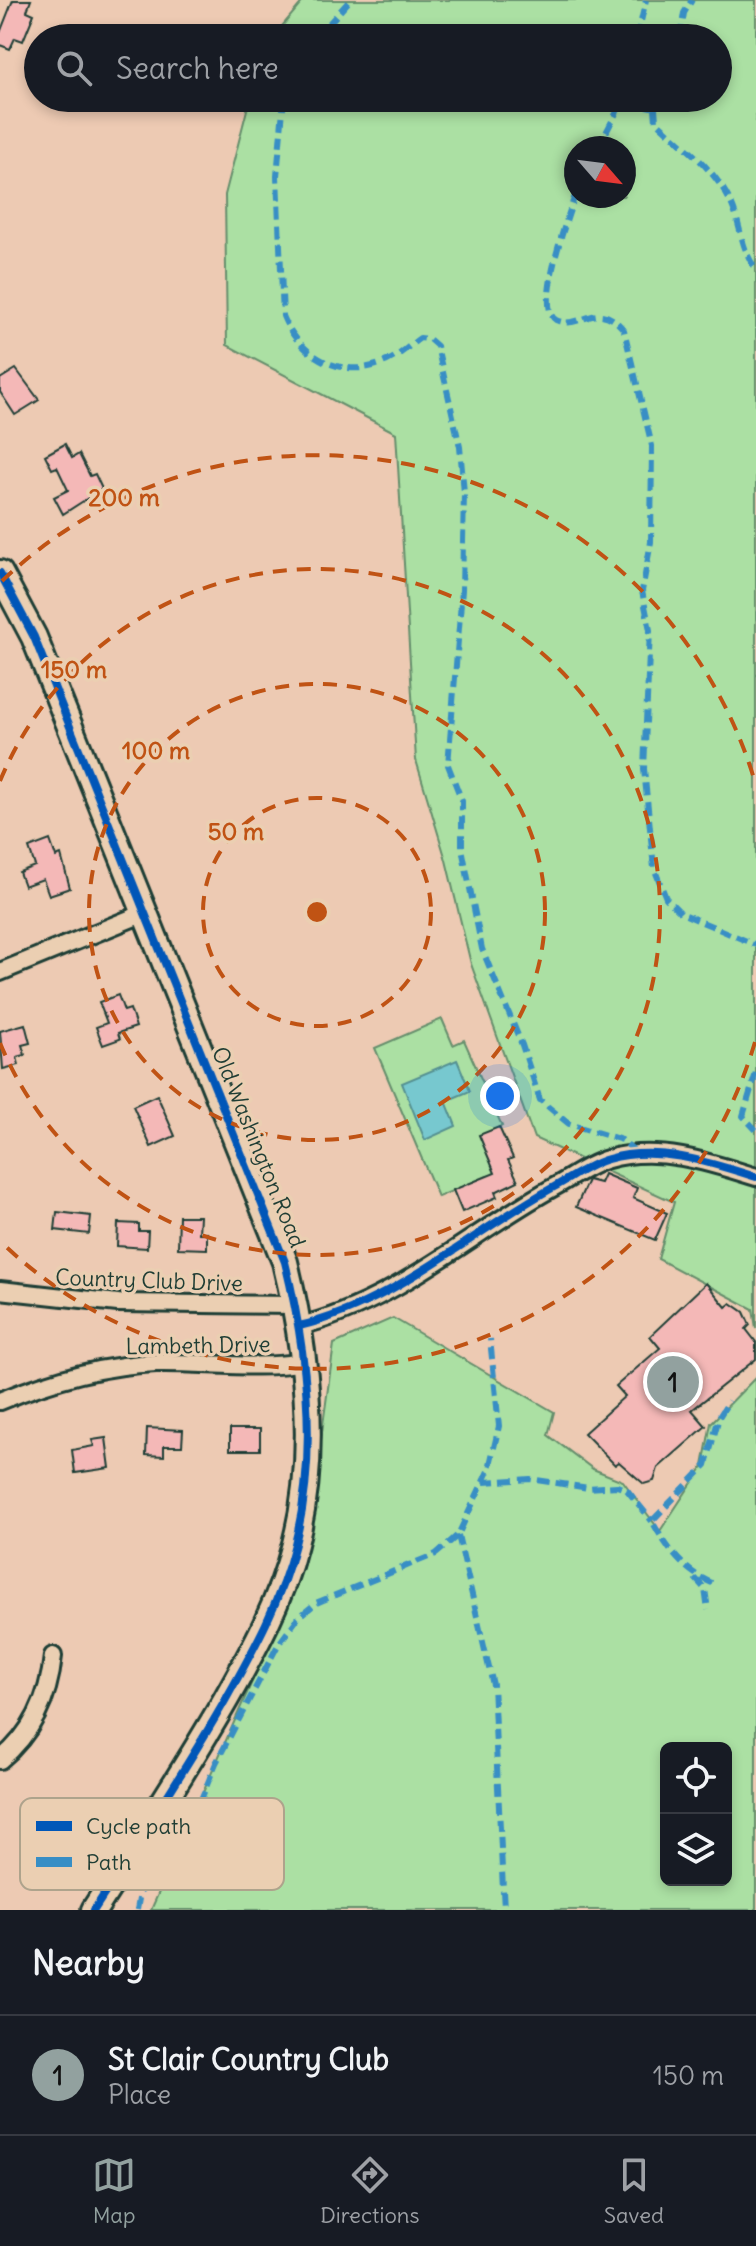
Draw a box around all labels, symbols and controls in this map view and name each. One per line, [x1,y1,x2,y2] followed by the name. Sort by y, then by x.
[24,24,732,112] search box
[52,46,96,90] icon: search
[116,49,279,87] text: Search here
[564,136,636,208] north arrow
[88,482,160,512] text: 200 m
[41,654,107,684] text: 150 m
[122,735,190,765] text: 100 m
[208,816,264,846] text: 50 m
[303,898,331,926] centre of rings
[206,1043,312,1251] street label: Old Washington Road
[480,1076,520,1116] your location
[55,1263,243,1297] street label: Country Club Drive
[125,1330,271,1360] street label: Lambeth Drive
[647,1352,699,1412] pin: 1
[660,1742,732,1886] map controls
[660,1742,732,1814] button: locate
[20,1798,284,1890] legend
[86,1812,191,1840] text: Cycle path
[660,1814,732,1886] button: layers
[86,1848,131,1876] text: Path
[32,1941,145,1984] text: Nearby
[108,2040,389,2078] text: St Clair Country Club
[53,2059,63,2092] text: 1
[653,2059,724,2092] text: 150 m
[108,2078,171,2111] text: Place
[92,2153,136,2229] tab: Map
[320,2153,420,2229] tab: Directions
[604,2153,664,2229] tab: Saved

